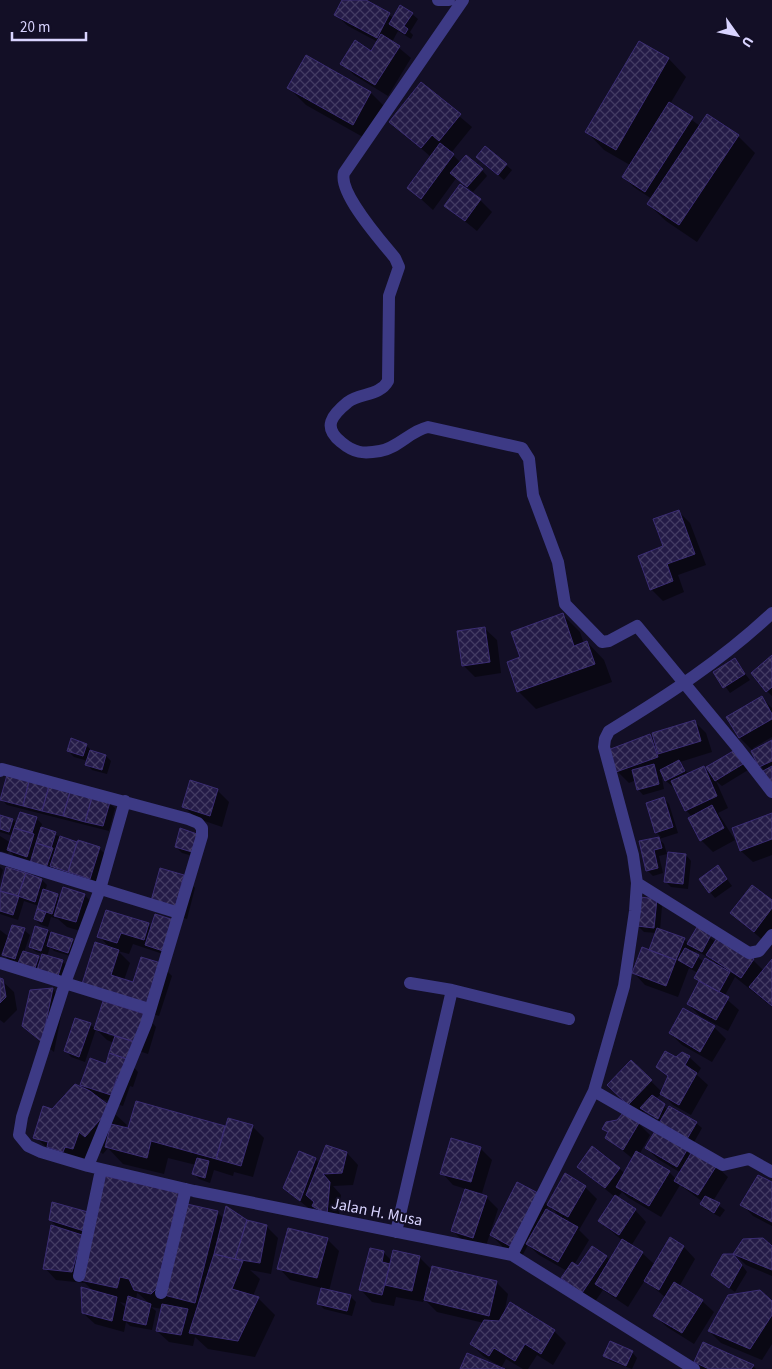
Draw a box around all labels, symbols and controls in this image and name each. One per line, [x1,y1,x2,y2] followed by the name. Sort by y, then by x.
[12,10,86,42] scale bar
[712,10,762,60] north arrow
[20,17,50,38] text: 20 m
[736,32,758,51] text: U
[329,1192,425,1232] street label: Jalan H. Musa

